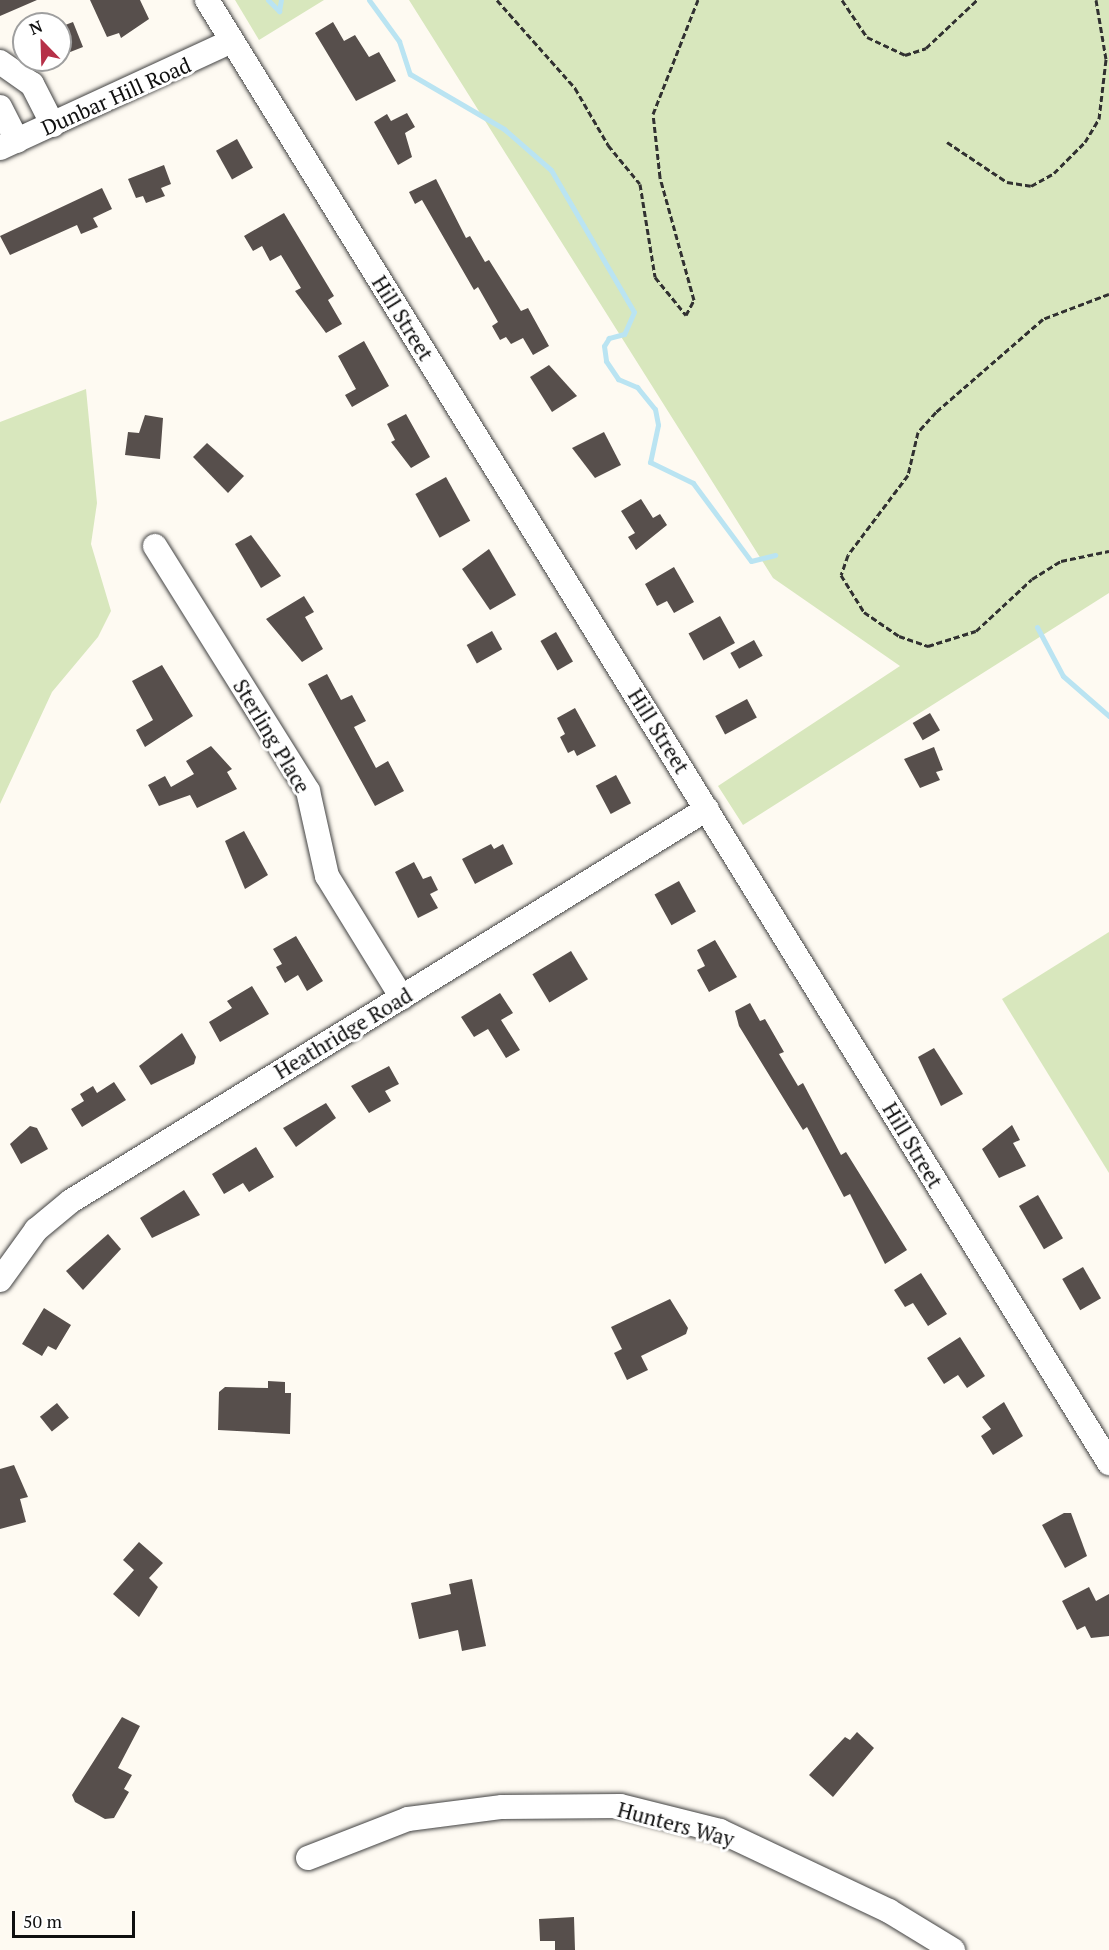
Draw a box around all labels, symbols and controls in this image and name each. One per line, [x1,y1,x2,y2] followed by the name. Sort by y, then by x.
[12,12,72,72] north arrow
[26,15,46,40] text: N
[37,52,195,140] street label: Dunbar Hill Road
[367,271,439,365] street label: Hill Street
[228,675,316,797] street label: Sterling Place
[623,684,695,778] street label: Hill Street
[270,982,416,1084] street label: Heathridge Road
[878,1098,948,1192] street label: Hill Street
[615,1796,737,1852] street label: Hunters Way
[15,1899,138,1937] scale bar
[23,1909,62,1933] text: 50 m

